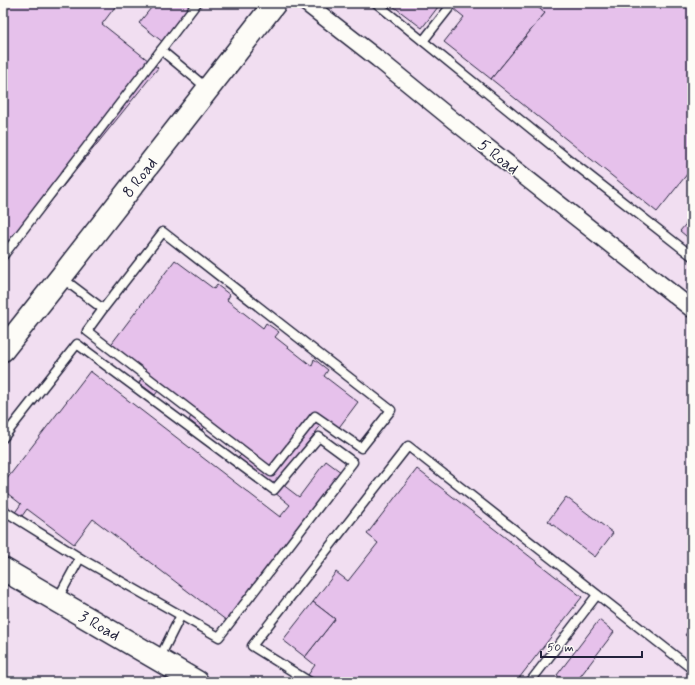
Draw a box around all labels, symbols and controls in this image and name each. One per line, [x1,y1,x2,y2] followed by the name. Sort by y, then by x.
[474,135,523,180] street label: 5 Road
[118,154,162,202] street label: 8 Road
[75,606,123,646] street label: 3 Road
[541,633,642,659] scale bar
[547,640,574,656] text: 50 m

